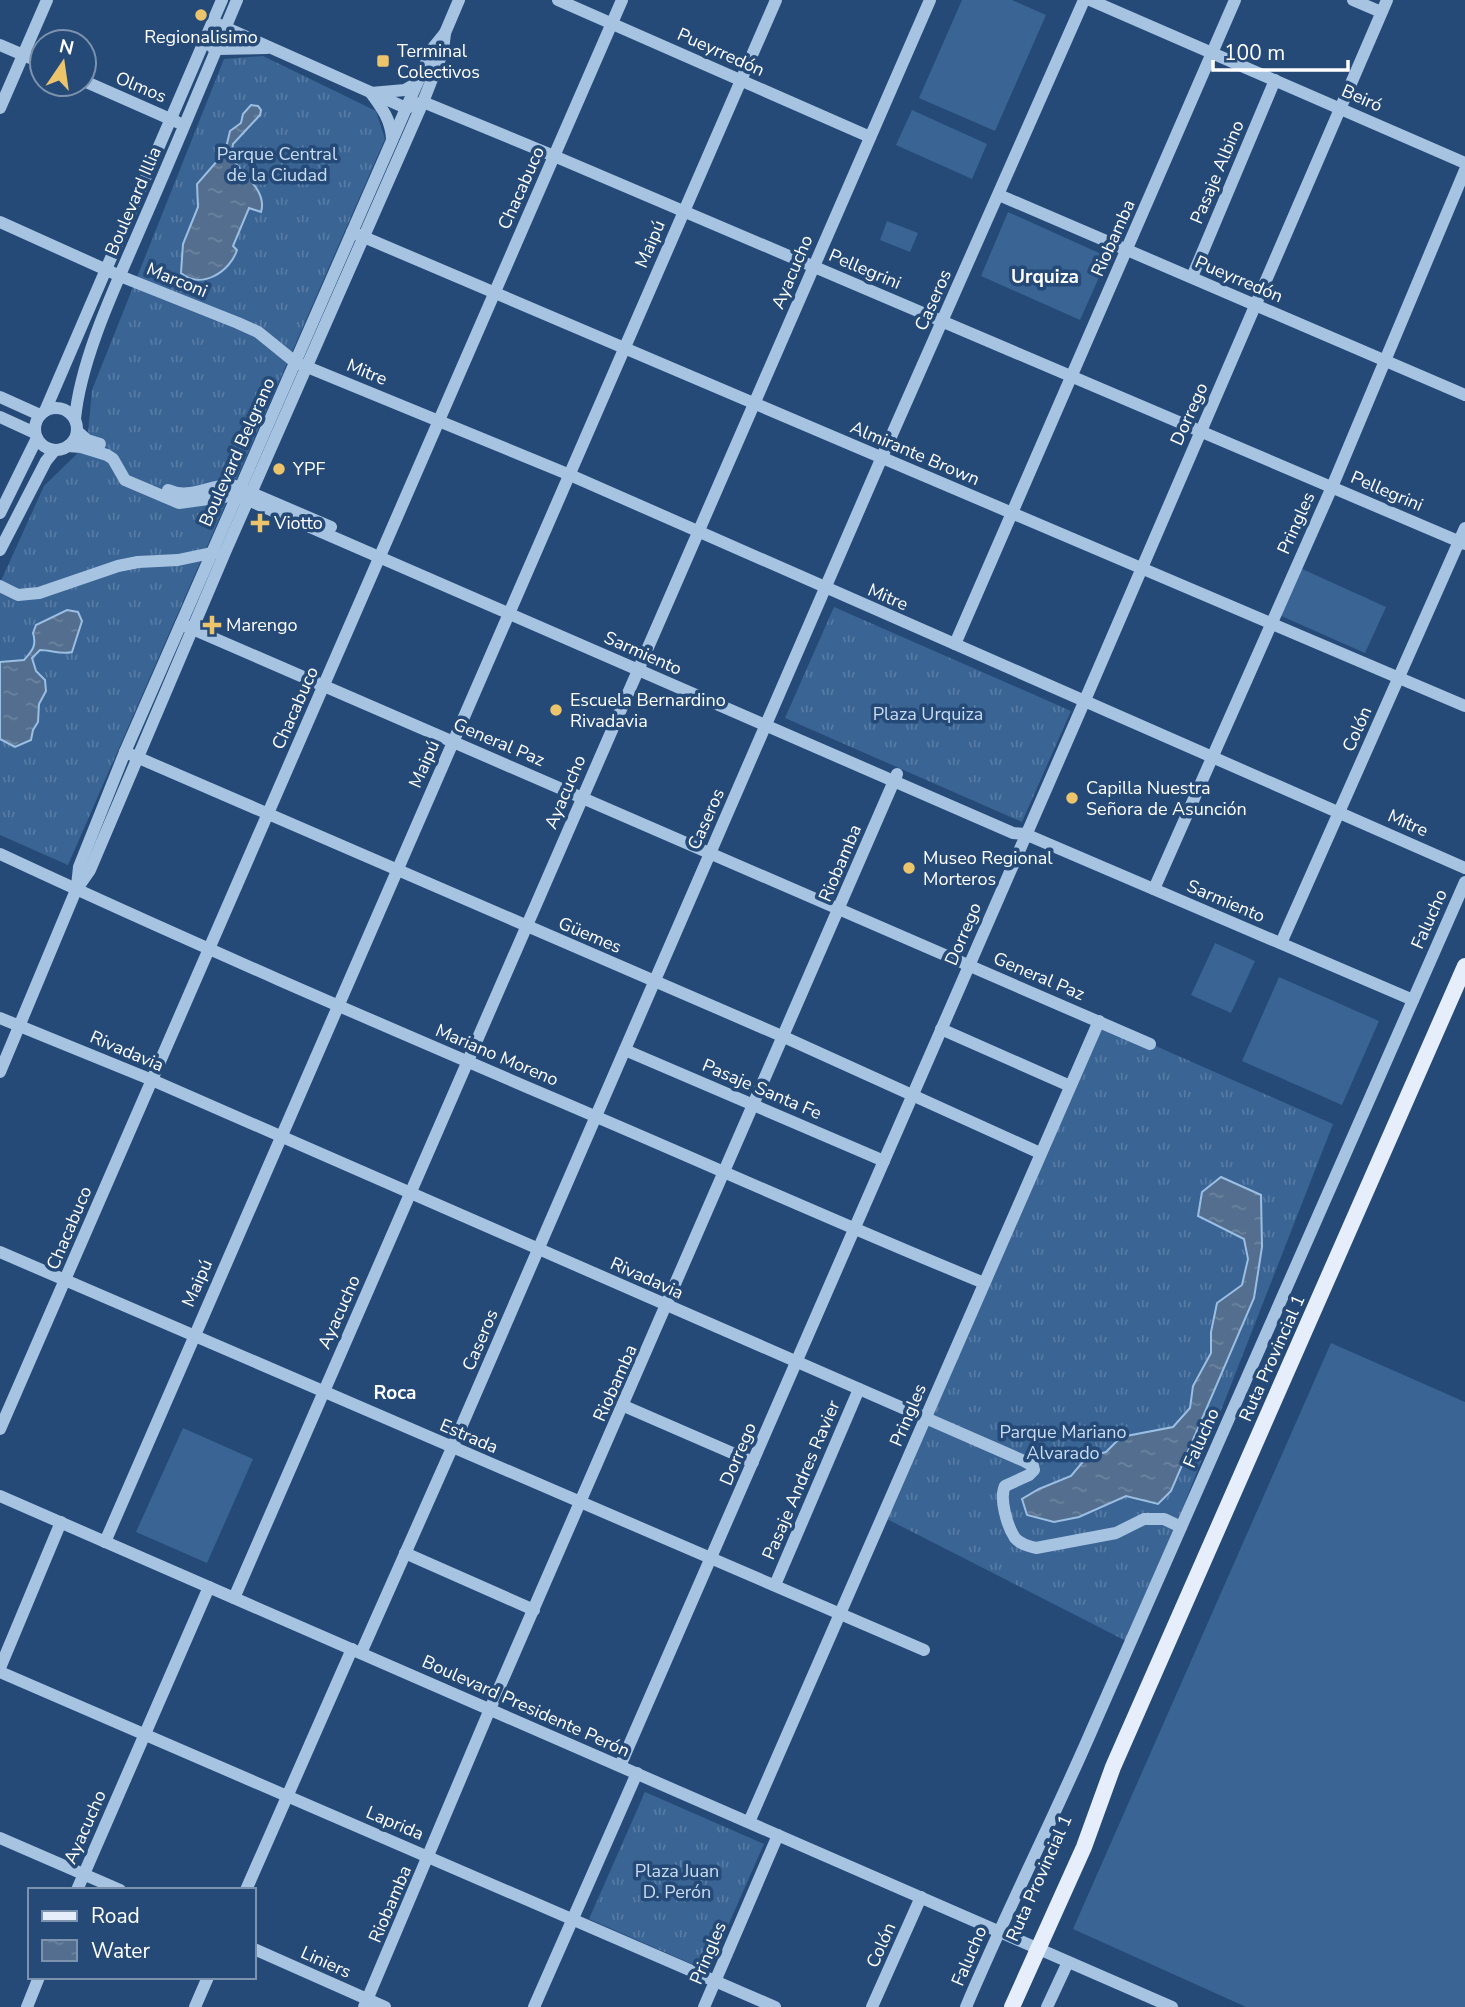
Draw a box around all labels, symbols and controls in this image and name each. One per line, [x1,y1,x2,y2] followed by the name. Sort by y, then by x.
[193,7,209,23] marker: Regionalisimo
[674,22,768,82] street label: Pueyrredón
[144,25,258,49] place label: Regionalisimo
[28,28,98,98] north arrow
[1213,28,1348,72] scale bar
[57,33,76,62] text: N
[397,39,480,84] place label: Terminal Colectivos
[1224,39,1285,67] text: 100 m
[375,53,391,69] marker: Terminal Colectivos
[112,66,170,108] street label: Olmos
[1338,78,1386,118] street label: Beiró
[1184,116,1250,228] street label: Pasaje Albino
[217,142,338,187] park label: Parque Central de la Ciudad
[99,143,167,259] street label: Boulevard Illia
[492,143,550,233] street label: Chacabuco
[1085,196,1141,280] street label: Riobamba
[629,216,671,272] street label: Maipú
[766,231,818,313] street label: Ayacucho
[825,243,905,295] street label: Pellegrini
[1191,250,1287,308] street label: Pueyrredón
[143,257,211,303] street label: Marconi
[1011,264,1079,290] district label: Urquiza
[909,266,957,334] street label: Caseros
[343,353,391,391] street label: Mitre
[193,374,281,530] street label: Boulevard Belgrano
[1165,379,1213,449] street label: Dorrego
[847,415,983,491] street label: Almirante Brown
[292,457,325,481] place label: YPF
[271,461,287,477] marker: YPF
[1347,465,1427,517] street label: Pellegrini
[1272,488,1320,558] street label: Pringles
[273,511,323,535] place label: Viotto
[252,515,268,531] marker: Viotto
[864,578,912,616] street label: Mitre
[226,613,298,637] place label: Marengo
[204,617,220,633] marker: Marengo
[600,625,686,681] street label: Sarmiento
[266,663,324,753] street label: Chacabuco
[570,688,726,733] place label: Escuela Bernardino Rivadavia
[548,702,564,718] marker: Escuela Bernardino Rivadavia
[873,702,983,726] park label: Plaza Urquiza
[1336,703,1378,755] street label: Colón
[450,712,548,772] street label: General Paz
[403,736,445,792] street label: Maipú
[539,751,591,833] street label: Ayacucho
[1086,776,1247,821] place label: Capilla Nuestra Señora de Asunción
[682,785,730,853] street label: Caseros
[1064,790,1080,806] marker: Capilla Nuestra Señora de Asunción
[1384,804,1432,842] street label: Mitre
[813,821,867,905] street label: Riobamba
[923,846,1053,891] place label: Museo Regional Morteros
[901,860,917,876] marker: Museo Regional Morteros
[1183,874,1269,928] street label: Sarmiento
[1405,885,1453,953] street label: Falucho
[939,899,987,969] street label: Dorrego
[555,911,625,959] street label: Güemes
[990,946,1088,1006] street label: General Paz
[432,1018,562,1092] street label: Mariano Moreno
[87,1025,167,1077] street label: Rivadavia
[699,1053,825,1125] street label: Pasaje Santa Fe
[41,1183,97,1273] street label: Chacabuco
[607,1251,687,1305] street label: Rivadavia
[176,1255,218,1311] street label: Maipú
[312,1271,366,1353] street label: Ayacucho
[1233,1291,1311,1425] street label: Ruta Provincial 1
[456,1306,504,1374] street label: Caseros
[587,1341,643,1425] street label: Riobamba
[373,1380,417,1406] district label: Roca
[884,1380,932,1450] street label: Pringles
[757,1396,846,1563] street label: Pasaje Andres Ravier
[1177,1404,1225,1472] street label: Falucho
[436,1413,502,1459] street label: Estrada
[714,1419,762,1489] street label: Dorrego
[1000,1420,1126,1465] park label: Parque Mariano Alvarado
[418,1649,634,1763] street label: Boulevard Presidente Perón
[58,1786,112,1868] street label: Ayacucho
[362,1800,428,1846] street label: Laprida
[1000,1811,1078,1945] street label: Ruta Provincial 1
[635,1859,719,1904] park label: Plaza Juan D. Perón
[363,1862,417,1946] street label: Riobamba
[28,1888,256,1979] legend
[91,1902,140,1930] text: Road
[684,1918,732,1988] street label: Pringles
[860,1919,902,1971] street label: Colón
[946,1922,992,1990] street label: Falucho
[91,1937,150,1965] text: Water
[297,1940,355,1984] street label: Liniers

